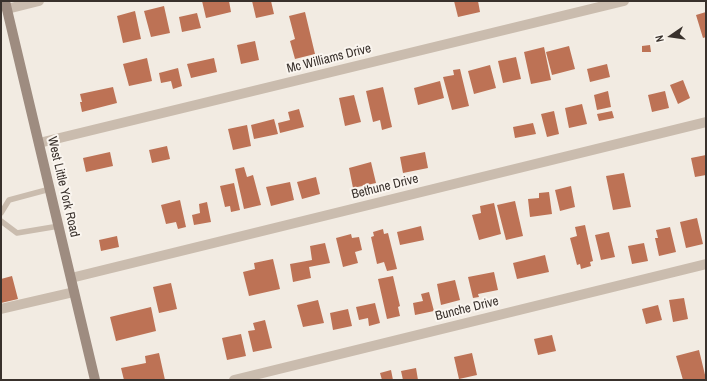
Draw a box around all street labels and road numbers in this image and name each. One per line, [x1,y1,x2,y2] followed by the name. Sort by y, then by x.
[285,41,373,77] street label: Mc Williams Drive
[44,135,82,239] street label: West Little York Road
[350,171,420,203] street label: Bethune Drive
[434,294,500,324] street label: Bunche Drive

